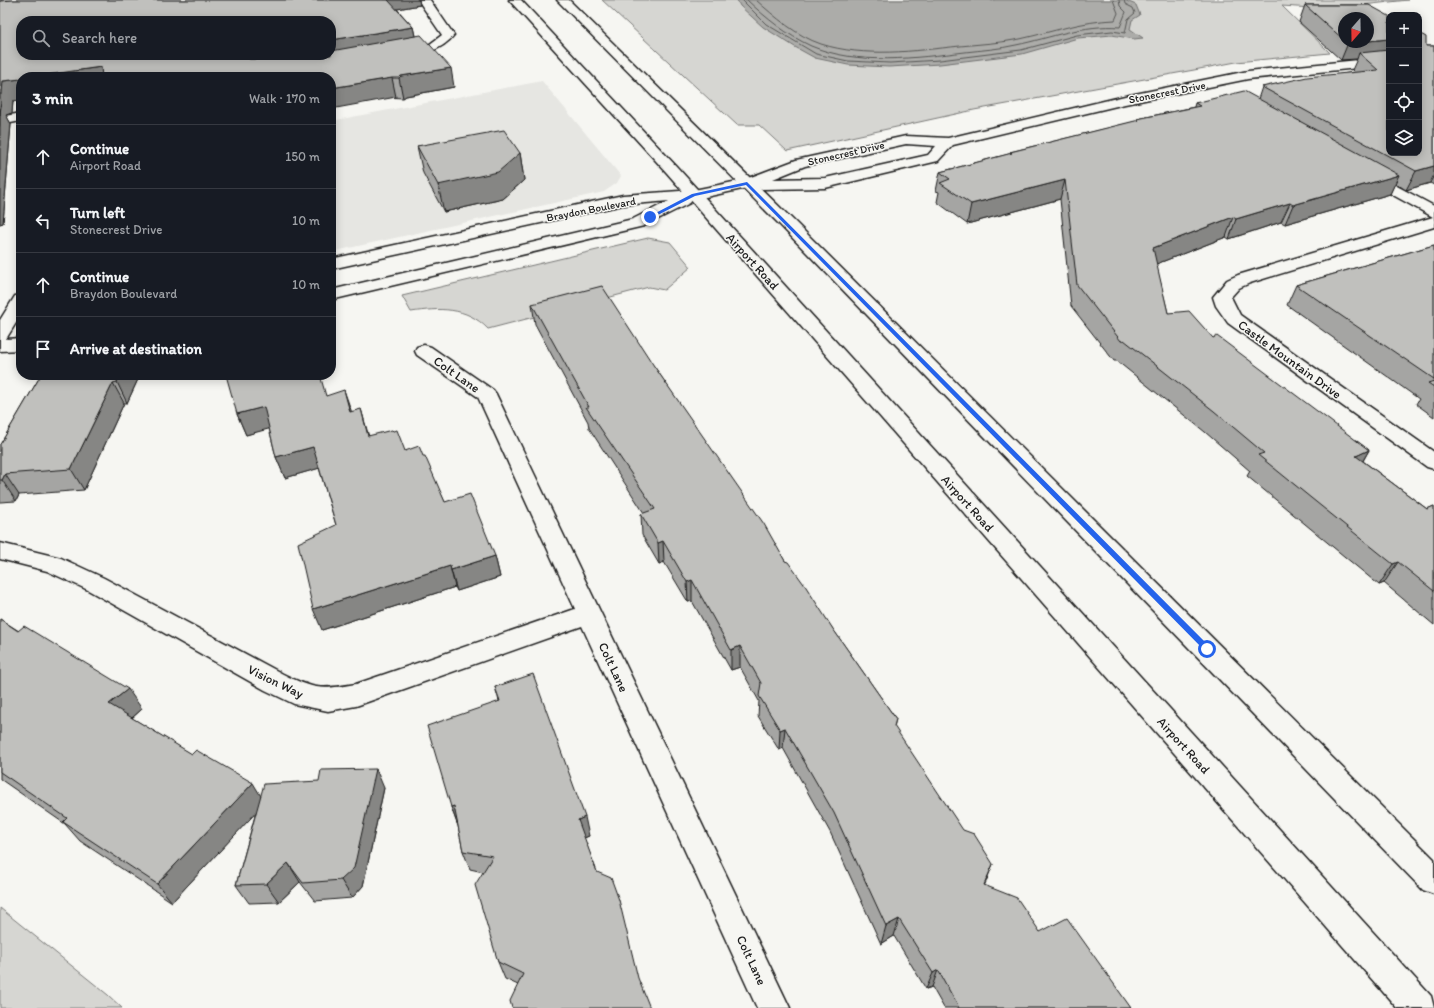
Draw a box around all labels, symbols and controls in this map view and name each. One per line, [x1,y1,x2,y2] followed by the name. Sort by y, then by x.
[1338,12,1374,48] north arrow
[1386,12,1422,156] map controls
[1386,12,1422,48] button: +
[16,16,336,60] search box
[30,27,52,49] icon: search
[62,29,137,47] text: Search here
[1386,48,1422,84] button: −
[1127,79,1207,106] street label: Stonecrest Drive
[1386,84,1422,120] button: locate
[32,88,73,108] text: 3 min
[249,91,320,106] text: Walk · 170 m
[1386,120,1422,156] button: layers
[807,138,886,169] street label: Stonecrest Drive
[70,140,129,158] text: Continue
[32,146,54,168] icon: ahead
[285,149,320,164] text: 150 m
[70,158,141,173] text: Airport Road
[545,194,637,225] street label: Braydon Boulevard
[70,204,125,222] text: Turn left
[641,208,659,226] route end
[32,210,54,232] icon: left
[292,213,320,228] text: 10 m
[70,222,162,237] text: Stonecrest Drive
[723,230,782,293] street label: Airport Road
[70,268,129,286] text: Continue
[32,274,54,296] icon: ahead
[292,277,320,292] text: 10 m
[70,286,177,301] text: Braydon Boulevard
[1235,317,1344,402] street label: Castle Mountain Drive
[32,338,54,360] icon: arrive
[70,340,202,358] text: Arrive at destination
[431,353,483,396] street label: Colt Lane
[938,472,997,535] street label: Airport Road
[596,640,632,694] street label: Colt Lane
[1198,640,1216,658] route start
[245,662,306,701] street label: Vision Way
[1154,714,1213,777] street label: Airport Road
[734,933,770,987] street label: Colt Lane

